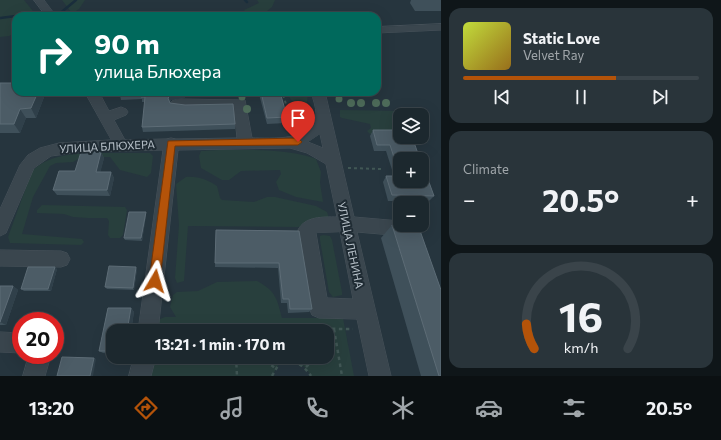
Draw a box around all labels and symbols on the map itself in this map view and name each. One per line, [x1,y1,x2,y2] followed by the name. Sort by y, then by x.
[281,101,315,142] pin
[59,137,156,155] street label: УЛИЦА БЛЮХЕРА
[335,200,367,290] street label: УЛИЦА ЛЕНИНА
[134,260,176,302] position arrow
[12,312,64,364] speed limit sign: 20

